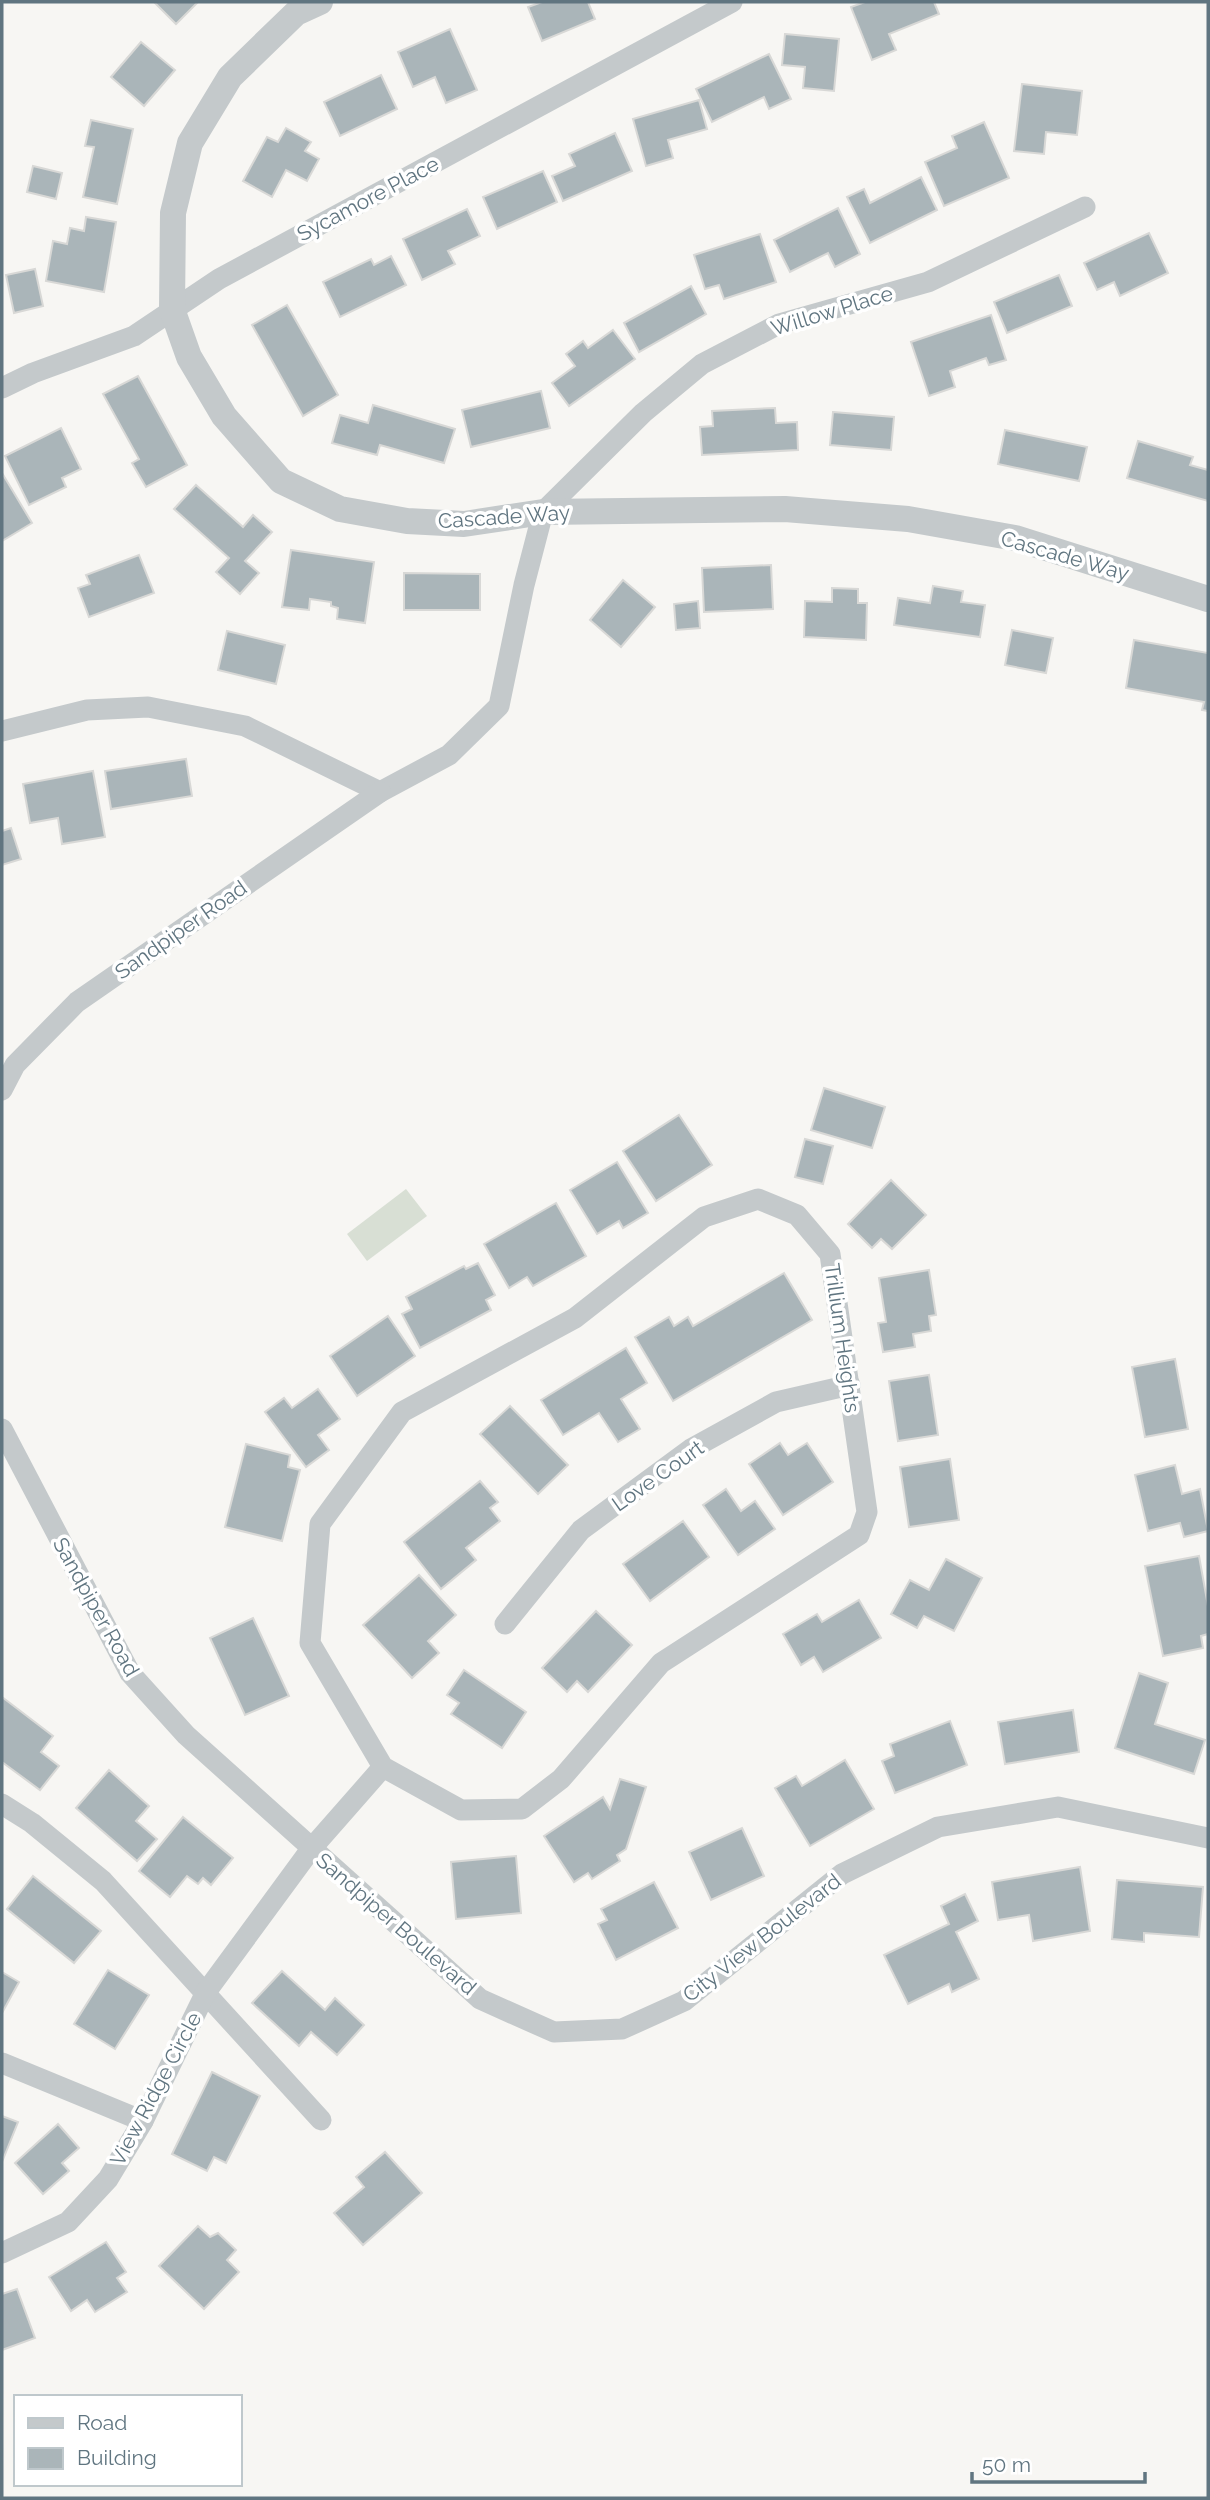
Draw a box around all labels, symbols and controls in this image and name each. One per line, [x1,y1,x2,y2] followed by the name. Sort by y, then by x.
[293,151,443,246] street label: Sycamore Place
[768,280,896,341] street label: Willow Place
[437,499,571,534] street label: Cascade Way
[998,525,1132,586] street label: Cascade Way
[110,875,251,984] street label: Sandpiper Road
[820,1262,865,1414] street label: Trillium Heights
[607,1435,708,1516] street label: Love Court
[48,1533,145,1681] street label: Sandpiper Road
[311,1847,481,2000] street label: Sandpiper Boulevard
[678,1868,846,2007] street label: City View Boulevard
[105,2008,207,2170] street label: View Ridge Circle
[14,2395,242,2486] legend
[77,2410,127,2435] text: Road
[972,2440,1145,2484] scale bar
[77,2445,157,2470] text: Building
[982,2452,1031,2477] text: 50 m

